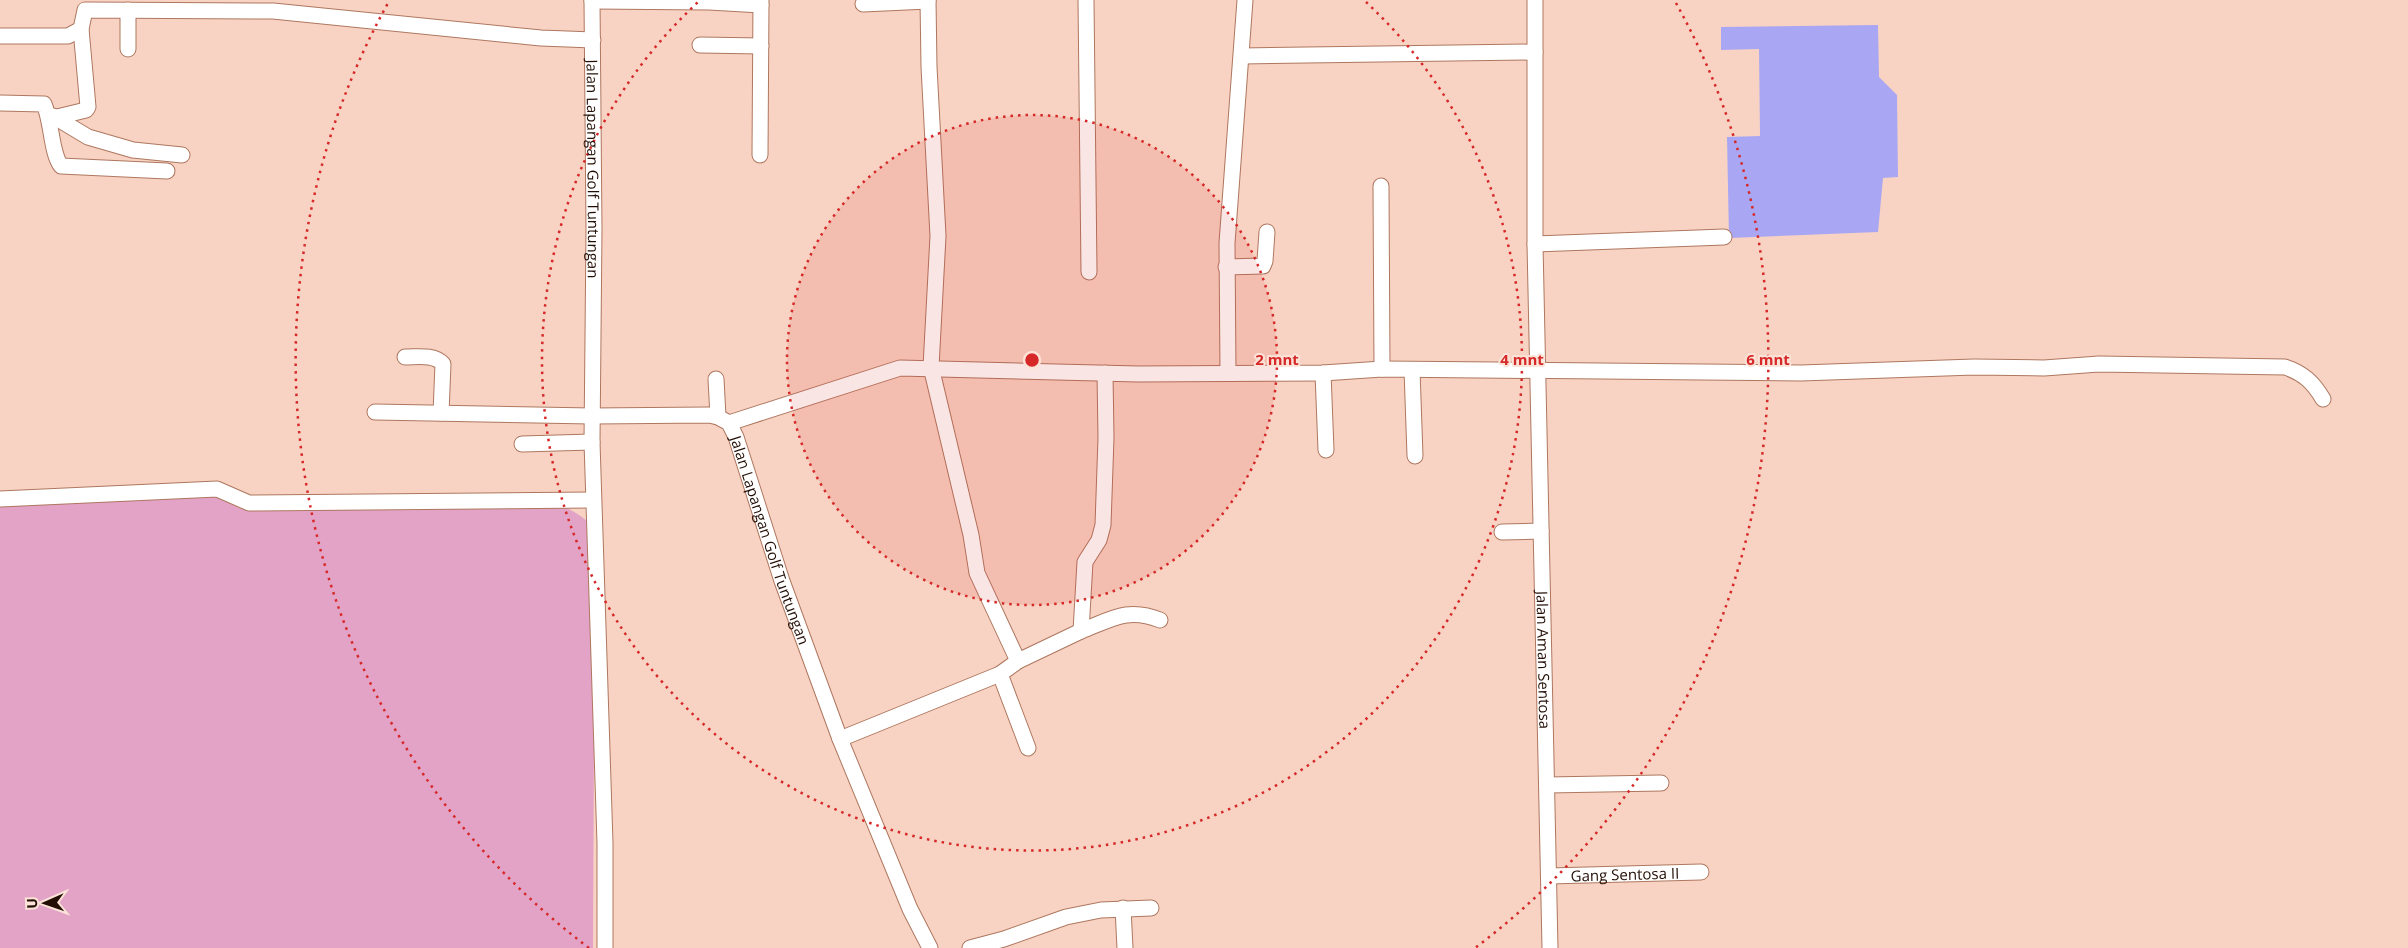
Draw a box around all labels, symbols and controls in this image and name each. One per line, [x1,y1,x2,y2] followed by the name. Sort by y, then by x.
[583,57,604,279] street label: Jalan Lapangan Golf Tuntungan
[1255,349,1299,369] text: 2 mnt
[1500,349,1544,369] text: 4 mnt
[1746,349,1790,369] text: 6 mnt
[1023,351,1041,369] centre of rings
[726,431,814,647] street label: Jalan Lapangan Golf Tuntungan
[1532,589,1555,729] street label: Jalan Aman Sentosa
[1570,863,1680,885] street label: Gang Sentosa II
[20,878,70,928] north arrow
[22,898,41,909] text: U

